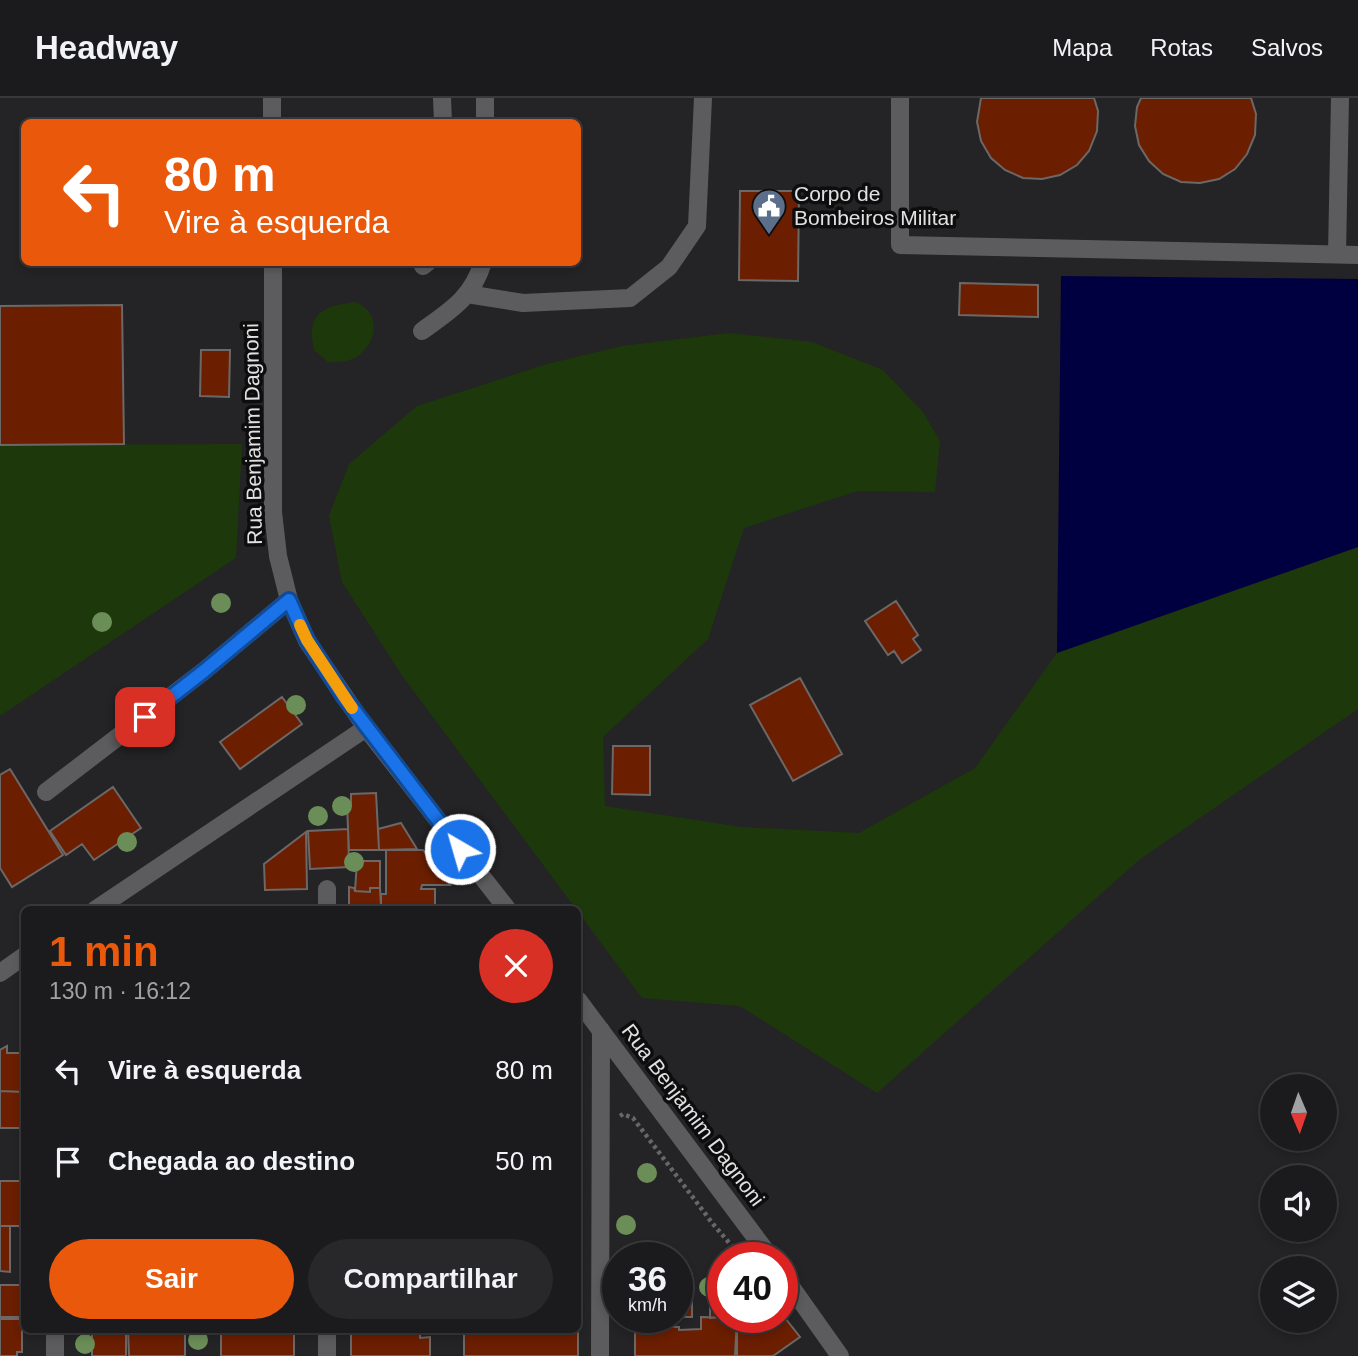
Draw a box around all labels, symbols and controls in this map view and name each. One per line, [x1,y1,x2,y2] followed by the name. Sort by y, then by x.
[35,29,178,66] text: Headway
[1052,34,1112,61] text: Mapa
[1150,34,1213,61] text: Rotas
[1251,34,1323,61] text: Salvos
[49,147,140,238] icon: left
[164,147,276,201] text: 80 m
[794,182,956,229] place label: Corpo de Bombeiros Militar
[750,187,788,236] public building icon: Corpo de Bombeiros Militar
[164,204,389,240] text: Vire à esquerda
[239,323,266,545] street label: Rua Benjamim Dagnoni
[115,687,175,747] pin
[126,698,164,736] icon: arrive
[423,812,497,886] position arrow
[49,928,159,975] text: 1 min
[479,929,553,1003] button: close
[49,978,191,1004] text: 130 m · 16:12
[617,1019,769,1210] street label: Rua Benjamim Dagnoni
[49,1052,87,1090] icon: left
[108,1055,301,1085] text: Vire à esquerda
[495,1055,553,1085] text: 80 m
[1260,1074,1337,1152] north arrow
[1260,1074,1337,1333] map controls
[49,1143,87,1181] icon: arrive
[108,1146,355,1176] text: Chegada ao destino
[495,1146,553,1176] text: 50 m
[1260,1165,1337,1242] button: sound
[49,1239,294,1319] button: Sair
[308,1239,553,1319] button: Compartilhar
[707,1242,798,1333] speed limit sign: 40
[1260,1256,1337,1333] button: layers
[628,1259,667,1298] text: 36
[628,1295,667,1315] text: km/h

